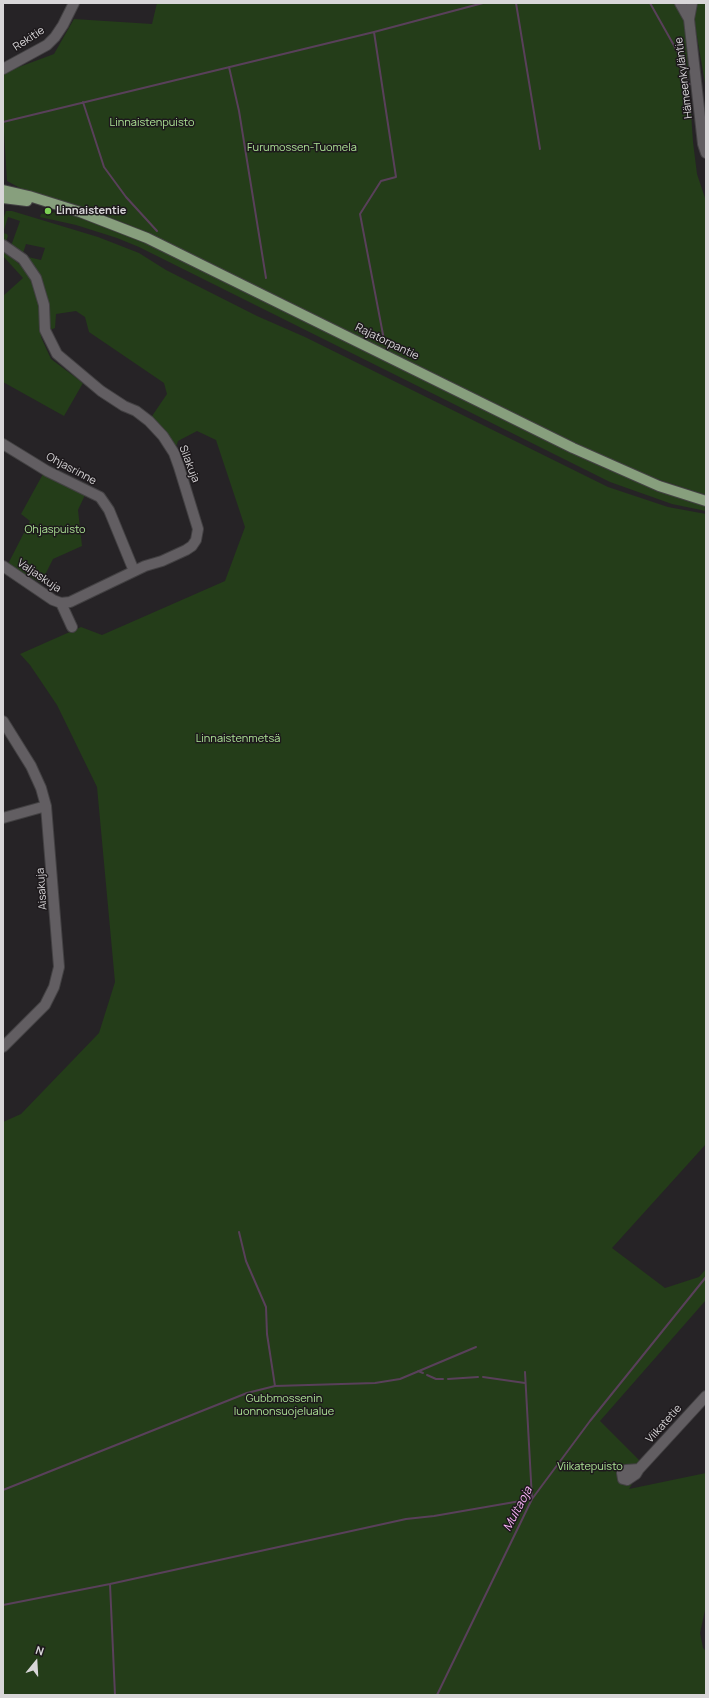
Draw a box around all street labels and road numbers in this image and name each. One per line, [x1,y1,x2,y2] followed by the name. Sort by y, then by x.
[11,24,47,54] street label: Rekitie
[672,36,696,120] street label: Hämeenkyläntie
[353,321,421,363] street label: Rajatorpantie
[176,443,202,485] street label: Silakuja
[44,450,98,488] street label: Ohjasrinne
[14,556,64,596] street label: Valjaskuja
[34,867,50,911] street label: Aisakuja
[643,1402,685,1446] street label: Viikatetie

